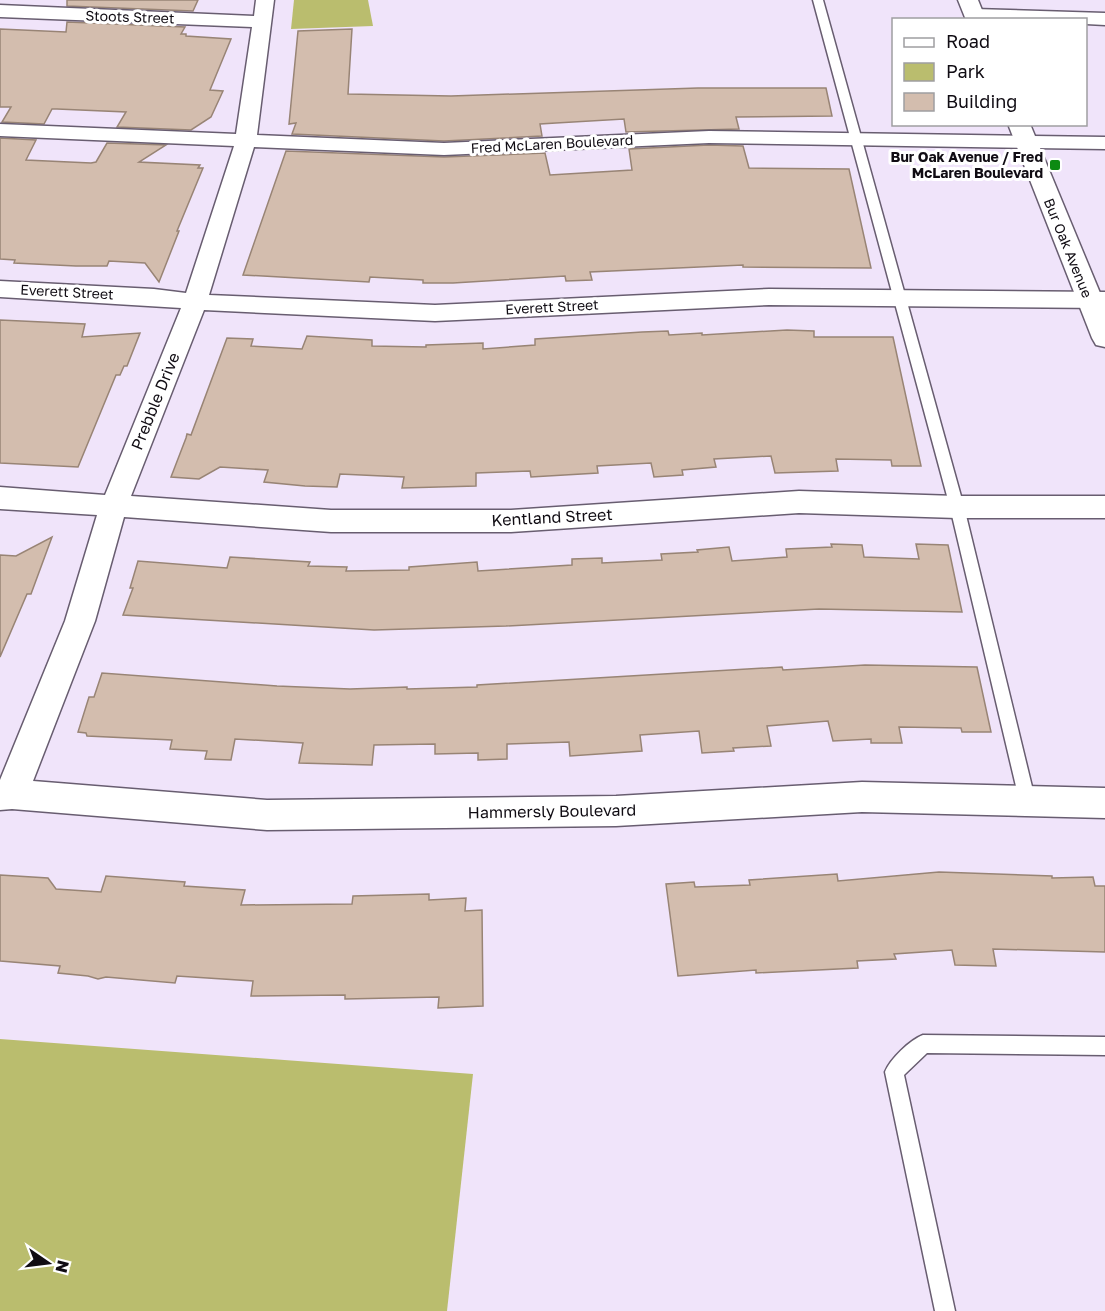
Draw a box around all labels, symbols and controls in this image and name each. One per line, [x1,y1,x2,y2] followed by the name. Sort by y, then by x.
[85,6,175,27] street label: Stoots Street
[892,18,1087,126] legend
[946,30,990,52] text: Road
[946,60,985,82] text: Park
[946,90,1017,112] text: Building
[470,131,634,156] street label: Fred McLaren Boulevard
[891,148,1043,181] place label: Bur Oak Avenue / Fred McLaren Boulevard
[1048,158,1062,172] marker: Bur Oak Avenue / Fred McLaren Boulevard
[1041,196,1096,300] street label: Bur Oak Avenue
[20,281,114,302] street label: Everett Street
[505,296,599,317] street label: Everett Street
[126,349,184,453] street label: Prebble Drive
[491,504,613,530] street label: Kentland Street
[468,800,636,822] street label: Hammersly Boulevard
[18,1233,78,1293] north arrow
[51,1258,74,1275] text: N

